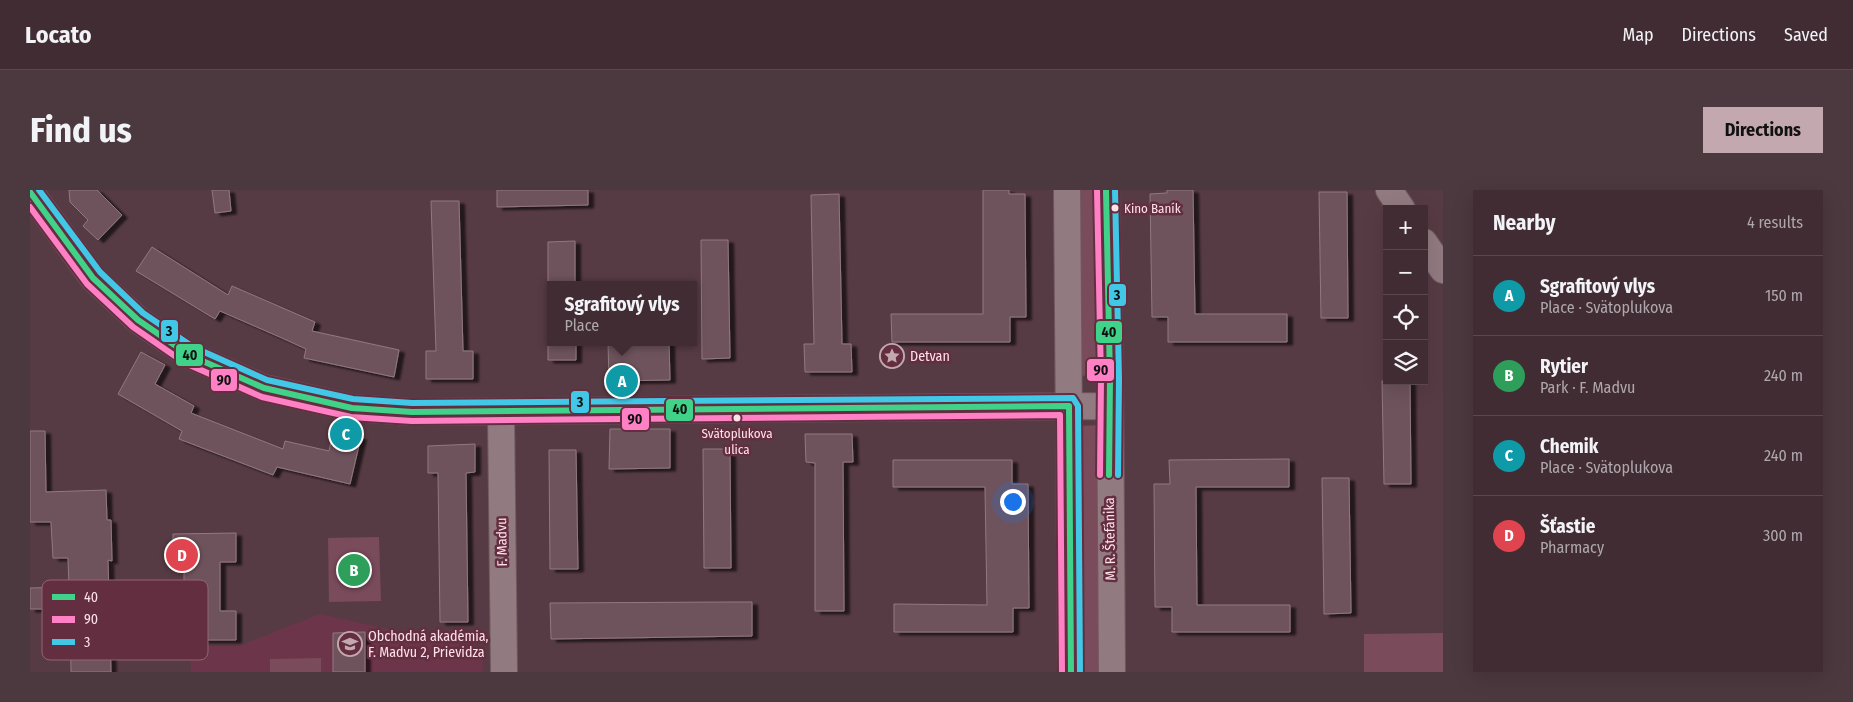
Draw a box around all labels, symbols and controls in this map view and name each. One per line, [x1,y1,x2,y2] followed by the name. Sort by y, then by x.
[25,21,91,49] text: Locato
[1622,24,1654,46] text: Map
[1682,24,1756,46] text: Directions
[1784,24,1828,46] text: Saved
[1703,107,1823,153] button: Directions
[30,109,132,151] text: Find us
[1124,201,1182,216] place label: Kino Baník
[1110,203,1120,213] marker: Kino Baník
[1383,205,1428,385] map controls
[1383,205,1428,250] button: +
[1493,210,1555,236] text: Nearby
[1747,213,1803,232] text: 4 results
[1383,250,1428,295] button: −
[1540,275,1655,298] text: Sgrafitový vlys
[547,281,697,346] popup
[1108,283,1127,307] line badge: 3
[1505,286,1513,305] text: A
[1765,286,1803,305] text: 150 m
[1113,287,1121,304] text: 3
[565,293,679,316] text: Sgrafitový vlys
[1383,295,1428,340] button: locate
[1540,298,1673,317] text: Place · Svätoplukova
[565,316,599,335] text: Place
[160,319,179,343] line badge: 3
[1095,320,1123,344] line badge: 40
[165,323,173,340] text: 3
[1102,324,1117,341] text: 40
[1383,340,1428,385] button: layers
[175,343,204,367] line badge: 40
[879,343,905,369] place icon: Detvan
[183,347,198,364] text: 40
[910,348,950,365] place label: Detvan
[1540,355,1588,378] text: Rytier
[1086,358,1115,382] line badge: 90
[606,362,638,400] pin: A
[1094,362,1109,379] text: 90
[1505,366,1513,385] text: B
[1764,366,1803,385] text: 240 m
[210,368,238,392] line badge: 90
[217,372,232,389] text: 90
[1540,378,1636,397] text: Park · F. Madvu
[570,390,590,414] line badge: 3
[576,394,584,411] text: 3
[665,398,694,422] line badge: 40
[673,401,688,418] text: 40
[621,407,650,431] line badge: 90
[628,411,643,428] text: 90
[732,413,742,423] marker: Svätoplukova ulica
[330,415,362,453] pin: C
[701,426,773,457] place label: Svätoplukova ulica
[1540,435,1598,458] text: Chemik
[1505,446,1513,465] text: C
[1764,446,1803,465] text: 240 m
[1540,458,1673,477] text: Place · Svätoplukova
[1000,489,1026,515] your location
[1100,497,1119,581] street label: M. R. Štefánika
[1540,515,1595,538] text: Šťastie
[493,517,511,567] street label: F. Madvu
[1504,526,1514,545] text: D
[1763,526,1803,545] text: 300 m
[166,536,198,574] pin: D
[1540,538,1604,557] text: Pharmacy
[338,551,370,589] pin: B
[42,580,208,660] legend
[84,589,98,606] text: 40
[84,611,98,628] text: 90
[368,628,489,661] place label: Obchodná akadémia, F. Madvu 2, Prievidza
[337,631,363,657] school or university icon: Obchodná akadémia, F. Madvu 2, Prievidza
[84,634,90,651] text: 3

